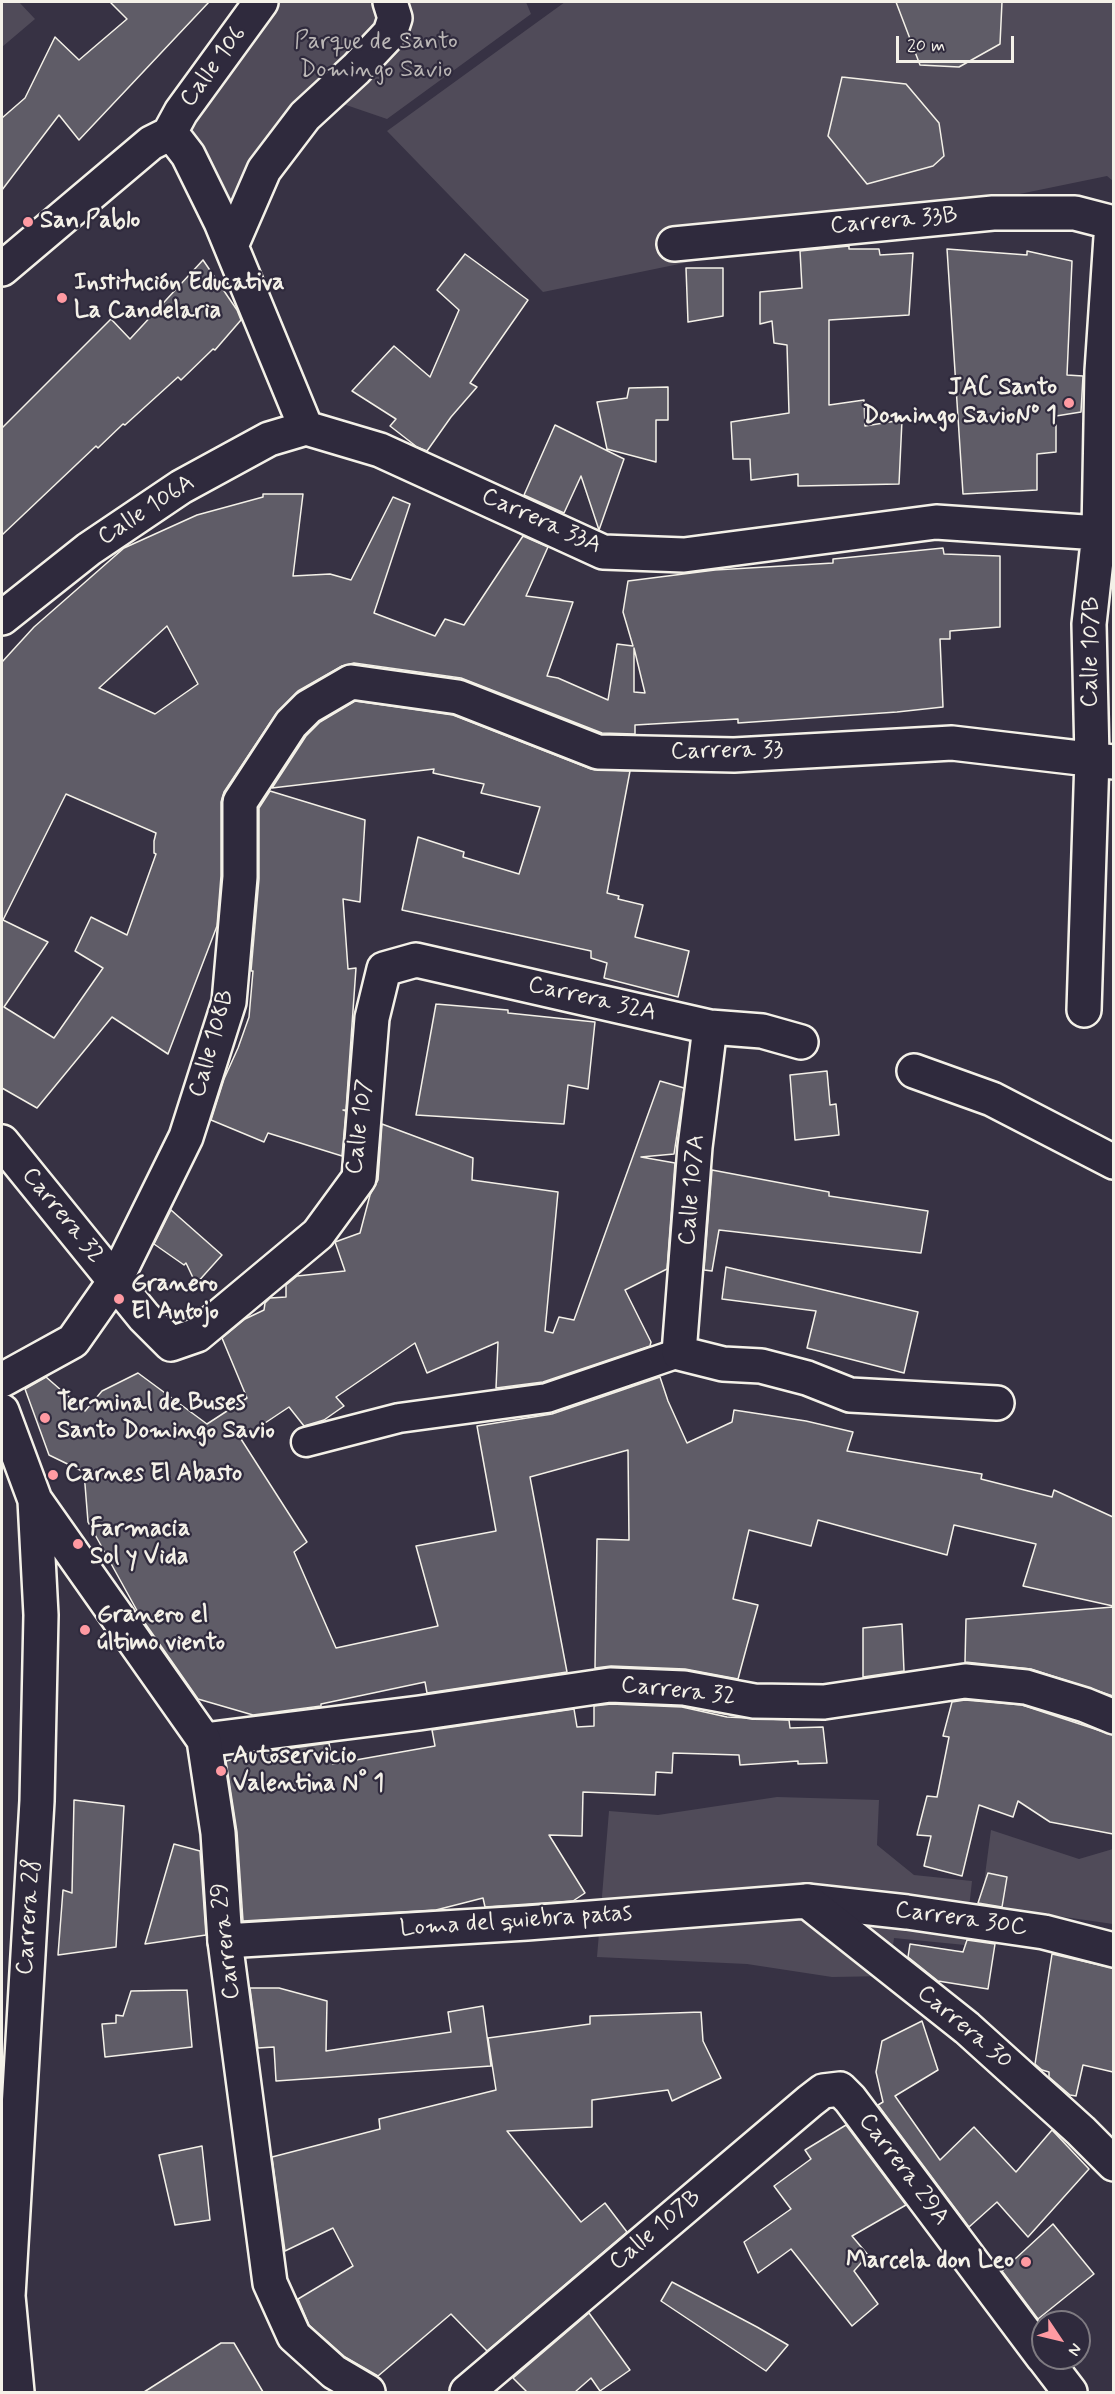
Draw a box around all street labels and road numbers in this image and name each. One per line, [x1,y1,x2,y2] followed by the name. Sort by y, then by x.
[175,21,253,113] street label: Calle 106
[829,202,959,242] street label: Carrera 33B
[93,469,201,553] street label: Calle 106A
[477,483,605,561] street label: Carrera 33A
[1077,596,1107,708] street label: Calle 107B
[670,737,784,767] street label: Carrera 33
[525,971,659,1029] street label: Carrera 32A
[184,987,242,1101] street label: Calle 108B
[341,1078,381,1176] street label: Calle 107
[674,1133,712,1247] street label: Calle 107A
[15,1162,109,1270] street label: Carrera 32
[619,1672,737,1712] street label: Carrera 32
[12,1858,48,1976] street label: Carrera 28
[207,1881,247,2001] street label: Carrera 29
[893,1896,1029,1944] street label: Carrera 30C
[399,1900,633,1944] street label: Loma del quiebra patas
[910,1980,1018,2076] street label: Carrera 30
[851,2108,955,2232] street label: Carrera 29A
[604,2184,708,2278] street label: Calle 107B

